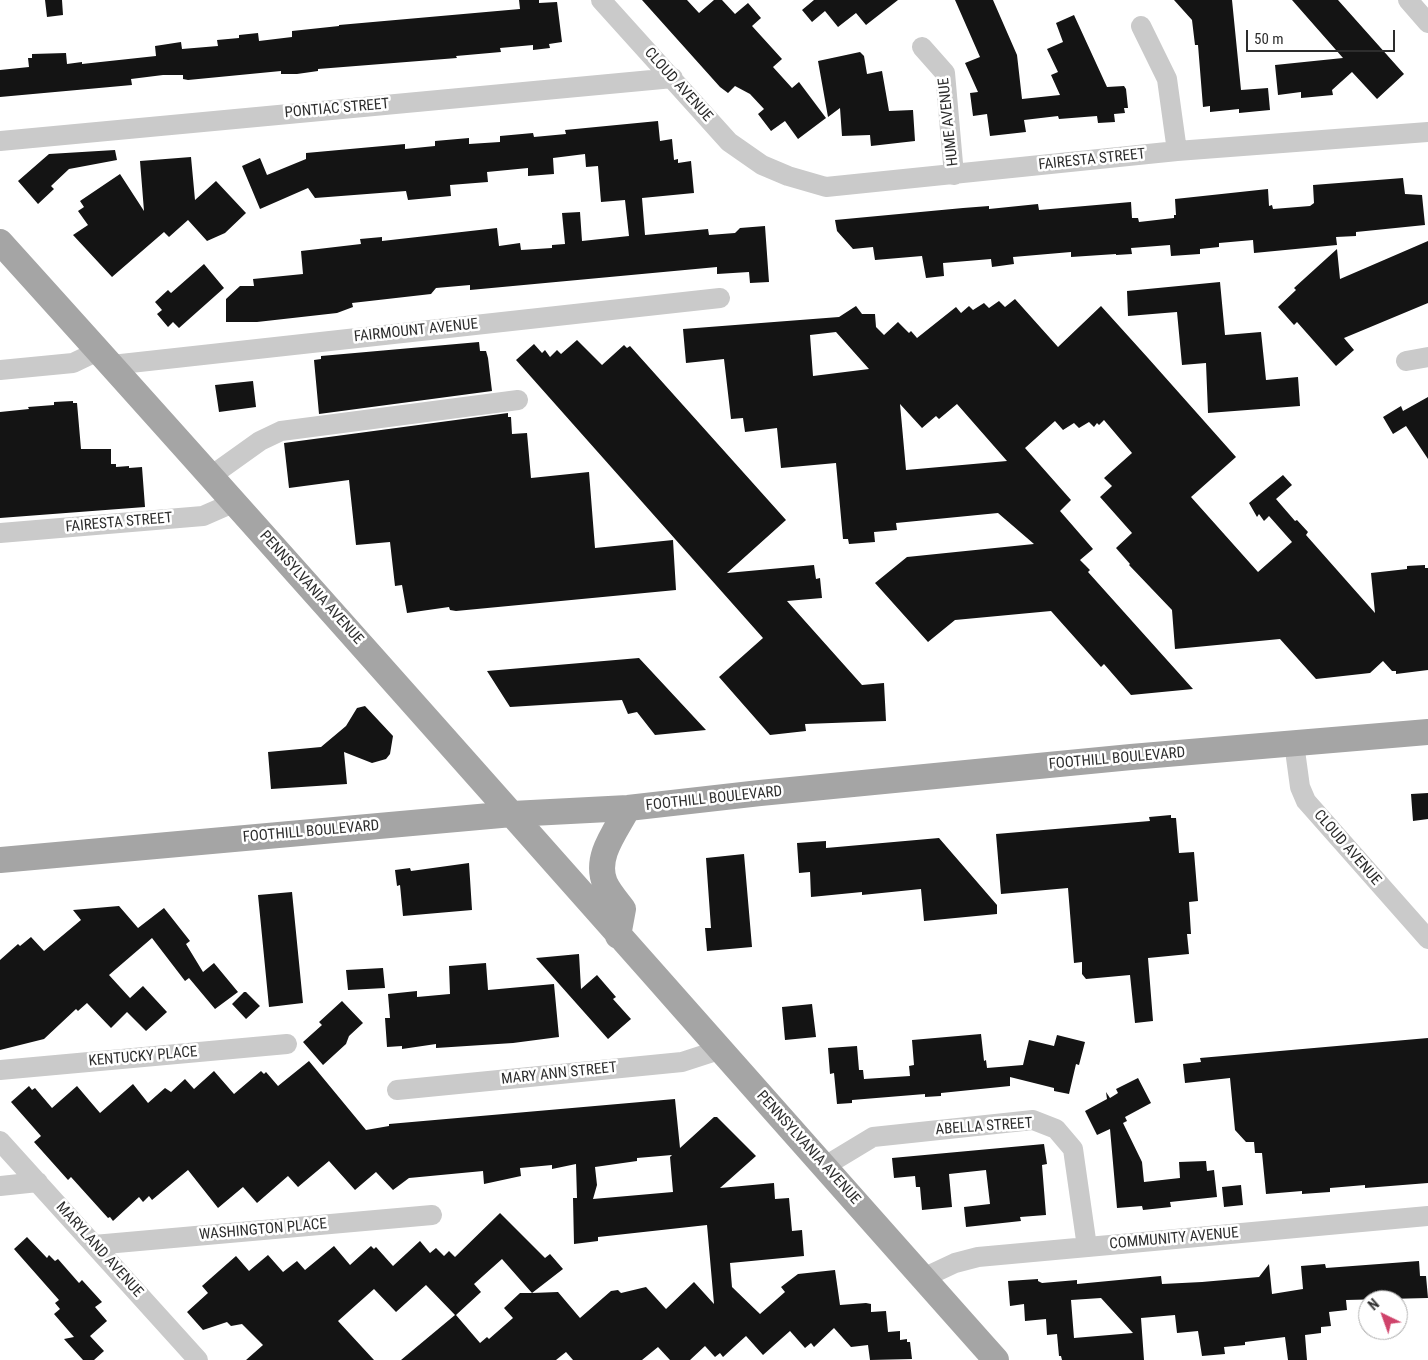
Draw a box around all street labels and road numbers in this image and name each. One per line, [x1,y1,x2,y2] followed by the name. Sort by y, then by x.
[640,44,716,126] street label: CLOUD AVENUE
[935,77,963,167] street label: HUME AVENUE
[284,95,390,123] street label: PONTIAC STREET
[1038,145,1146,175] street label: FAIRESTA STREET
[353,316,479,346] street label: FAIRMOUNT AVENUE
[65,509,173,537] street label: FAIRESTA STREET
[255,527,367,649] street label: PENNSYLVANIA AVENUE
[1048,744,1186,774] street label: FOOTHILL BOULEVARD
[645,783,783,815] street label: FOOTHILL BOULEVARD
[1309,807,1385,889] street label: CLOUD AVENUE
[242,817,380,847] street label: FOOTHILL BOULEVARD
[88,1043,198,1071] street label: KENTUCKY PLACE
[500,1059,618,1089] street label: MARY ANN STREET
[752,1087,864,1209] street label: PENNSYLVANIA AVENUE
[935,1115,1033,1139] street label: ABELLA STREET
[52,1199,146,1301] street label: MARYLAND AVENUE
[198,1215,328,1245] street label: WASHINGTON PLACE
[1109,1224,1239,1254] street label: COMMUNITY AVENUE

